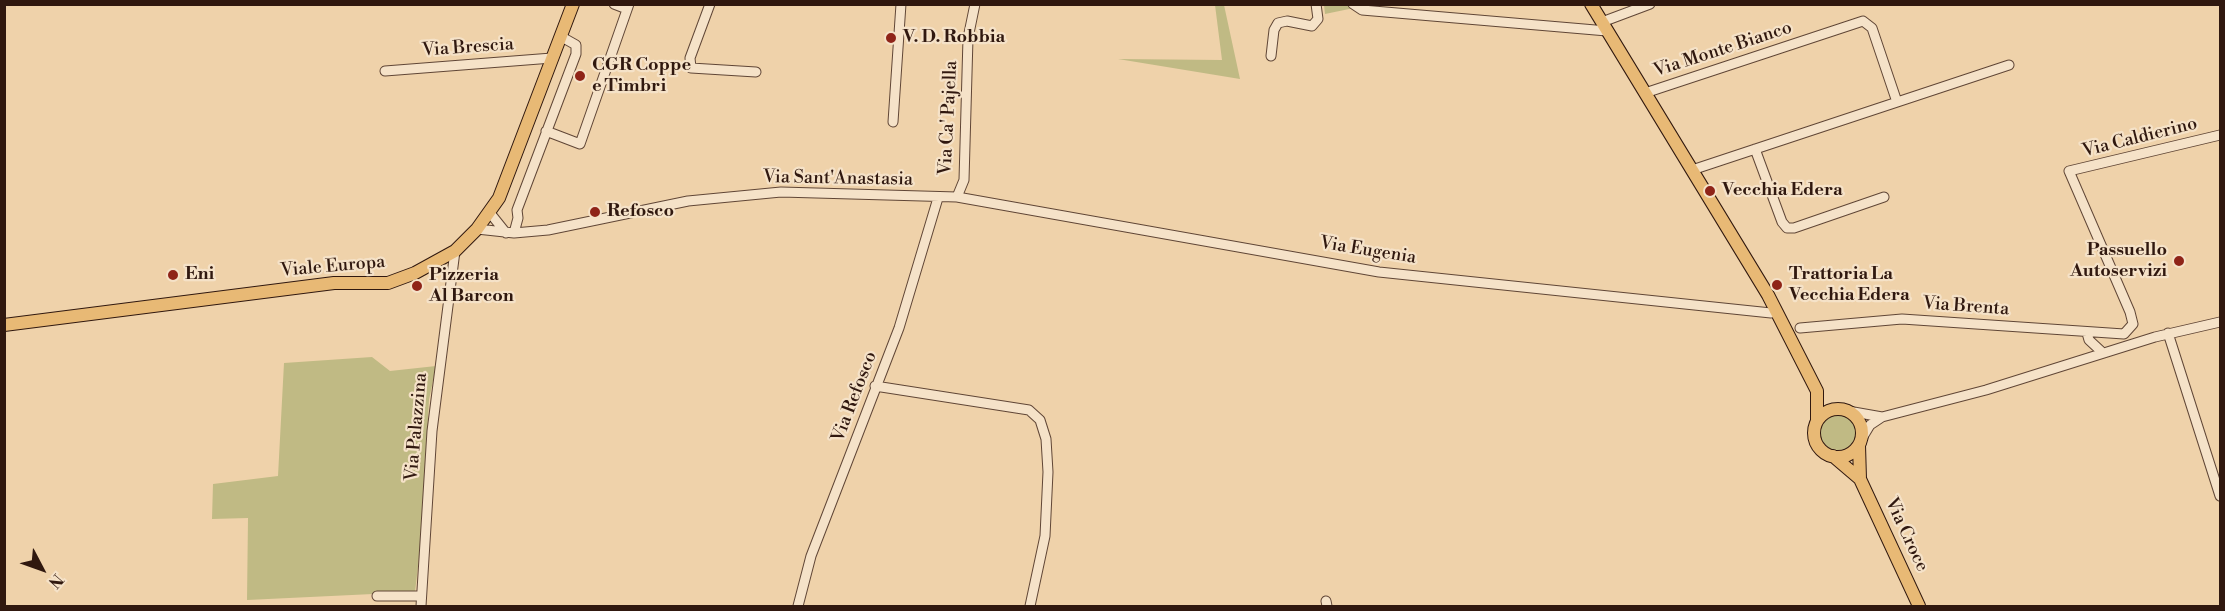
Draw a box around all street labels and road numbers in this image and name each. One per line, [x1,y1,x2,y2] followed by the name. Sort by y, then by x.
[1651,17,1795,83] street label: Via Monte Bianco
[421,34,515,62] street label: Via Brescia
[935,60,963,176] street label: Via Ca' Pajella
[2080,113,2200,163] street label: Via Caldierino
[763,167,913,191] street label: Via Sant'Anastasia
[1318,233,1418,269] street label: Via Eugenia
[280,252,386,282] street label: Viale Europa
[1922,293,2010,321] street label: Via Brenta
[828,349,882,445] street label: Via Refosco
[402,372,432,482] street label: Via Palazzina
[1880,495,1932,575] street label: Via Croce

